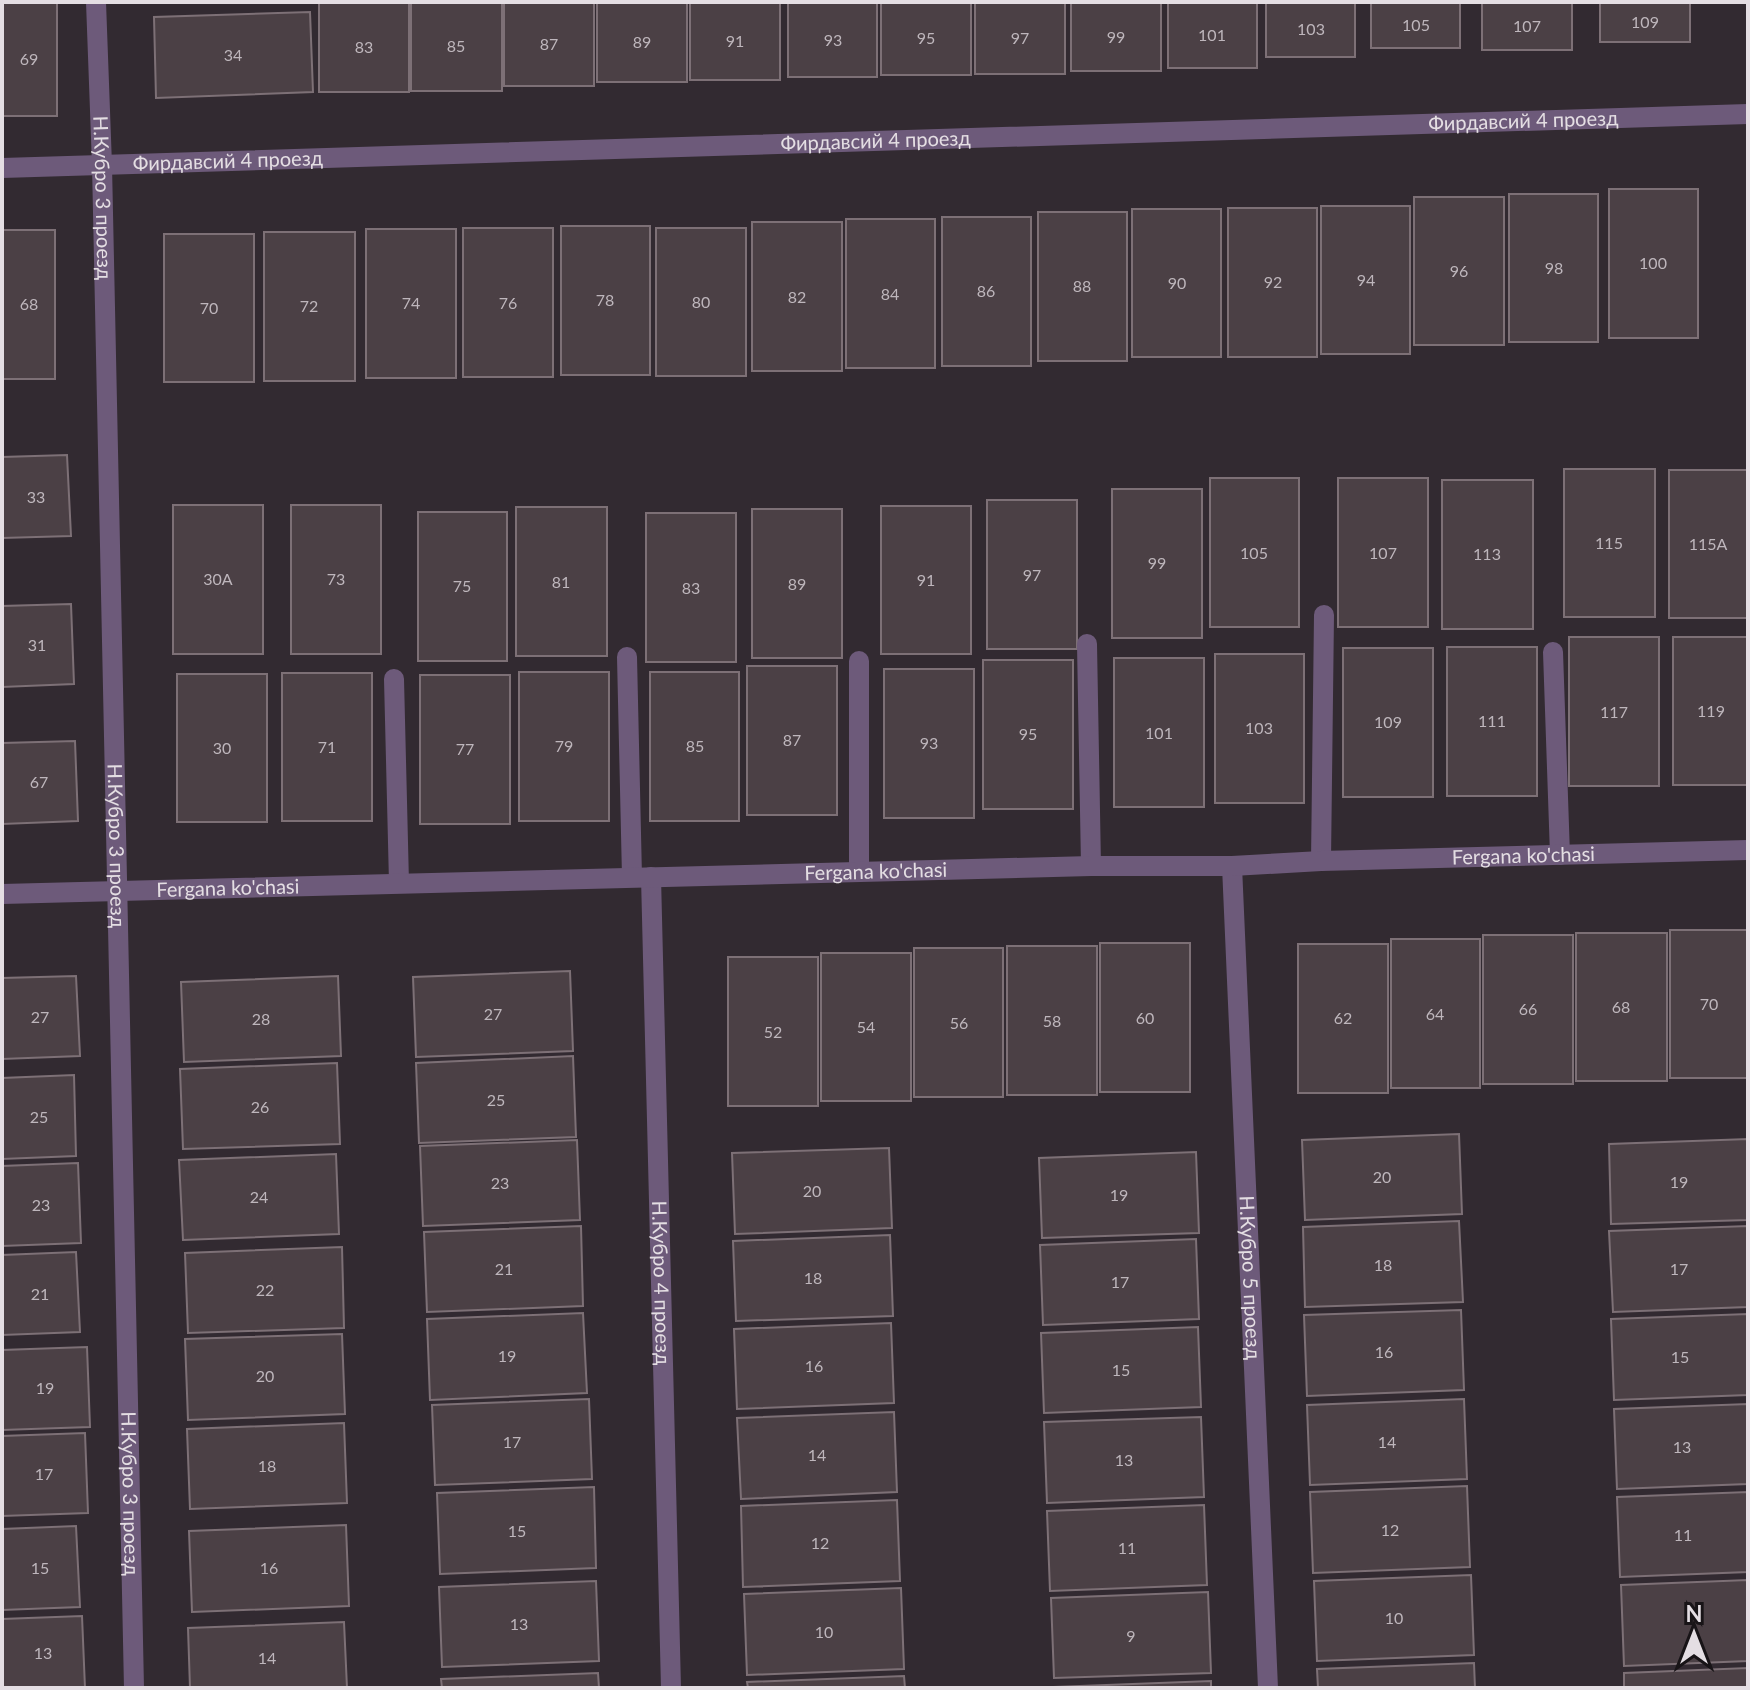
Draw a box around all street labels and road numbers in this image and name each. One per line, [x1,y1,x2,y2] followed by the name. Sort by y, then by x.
[1428,105,1619,135] street label: Фирдавсий 4 проезд
[89,115,117,280] street label: Н.Кубро 3 проезд
[780,125,971,155] street label: Фирдавсий 4 проезд
[132,145,323,175] street label: Фирдавсий 4 проезд
[104,763,131,928] street label: Н.Кубро 3 проезд
[1452,841,1595,869] street label: Fergana ko'chasi
[804,857,947,884] street label: Fergana ko'chasi
[156,873,300,901] street label: Fergana ko'chasi
[1235,1195,1267,1360] street label: Н.Кубро 5 проезд
[648,1200,676,1365] street label: Н.Кубро 4 проезд
[117,1411,145,1576] street label: Н.Кубро 3 проезд

